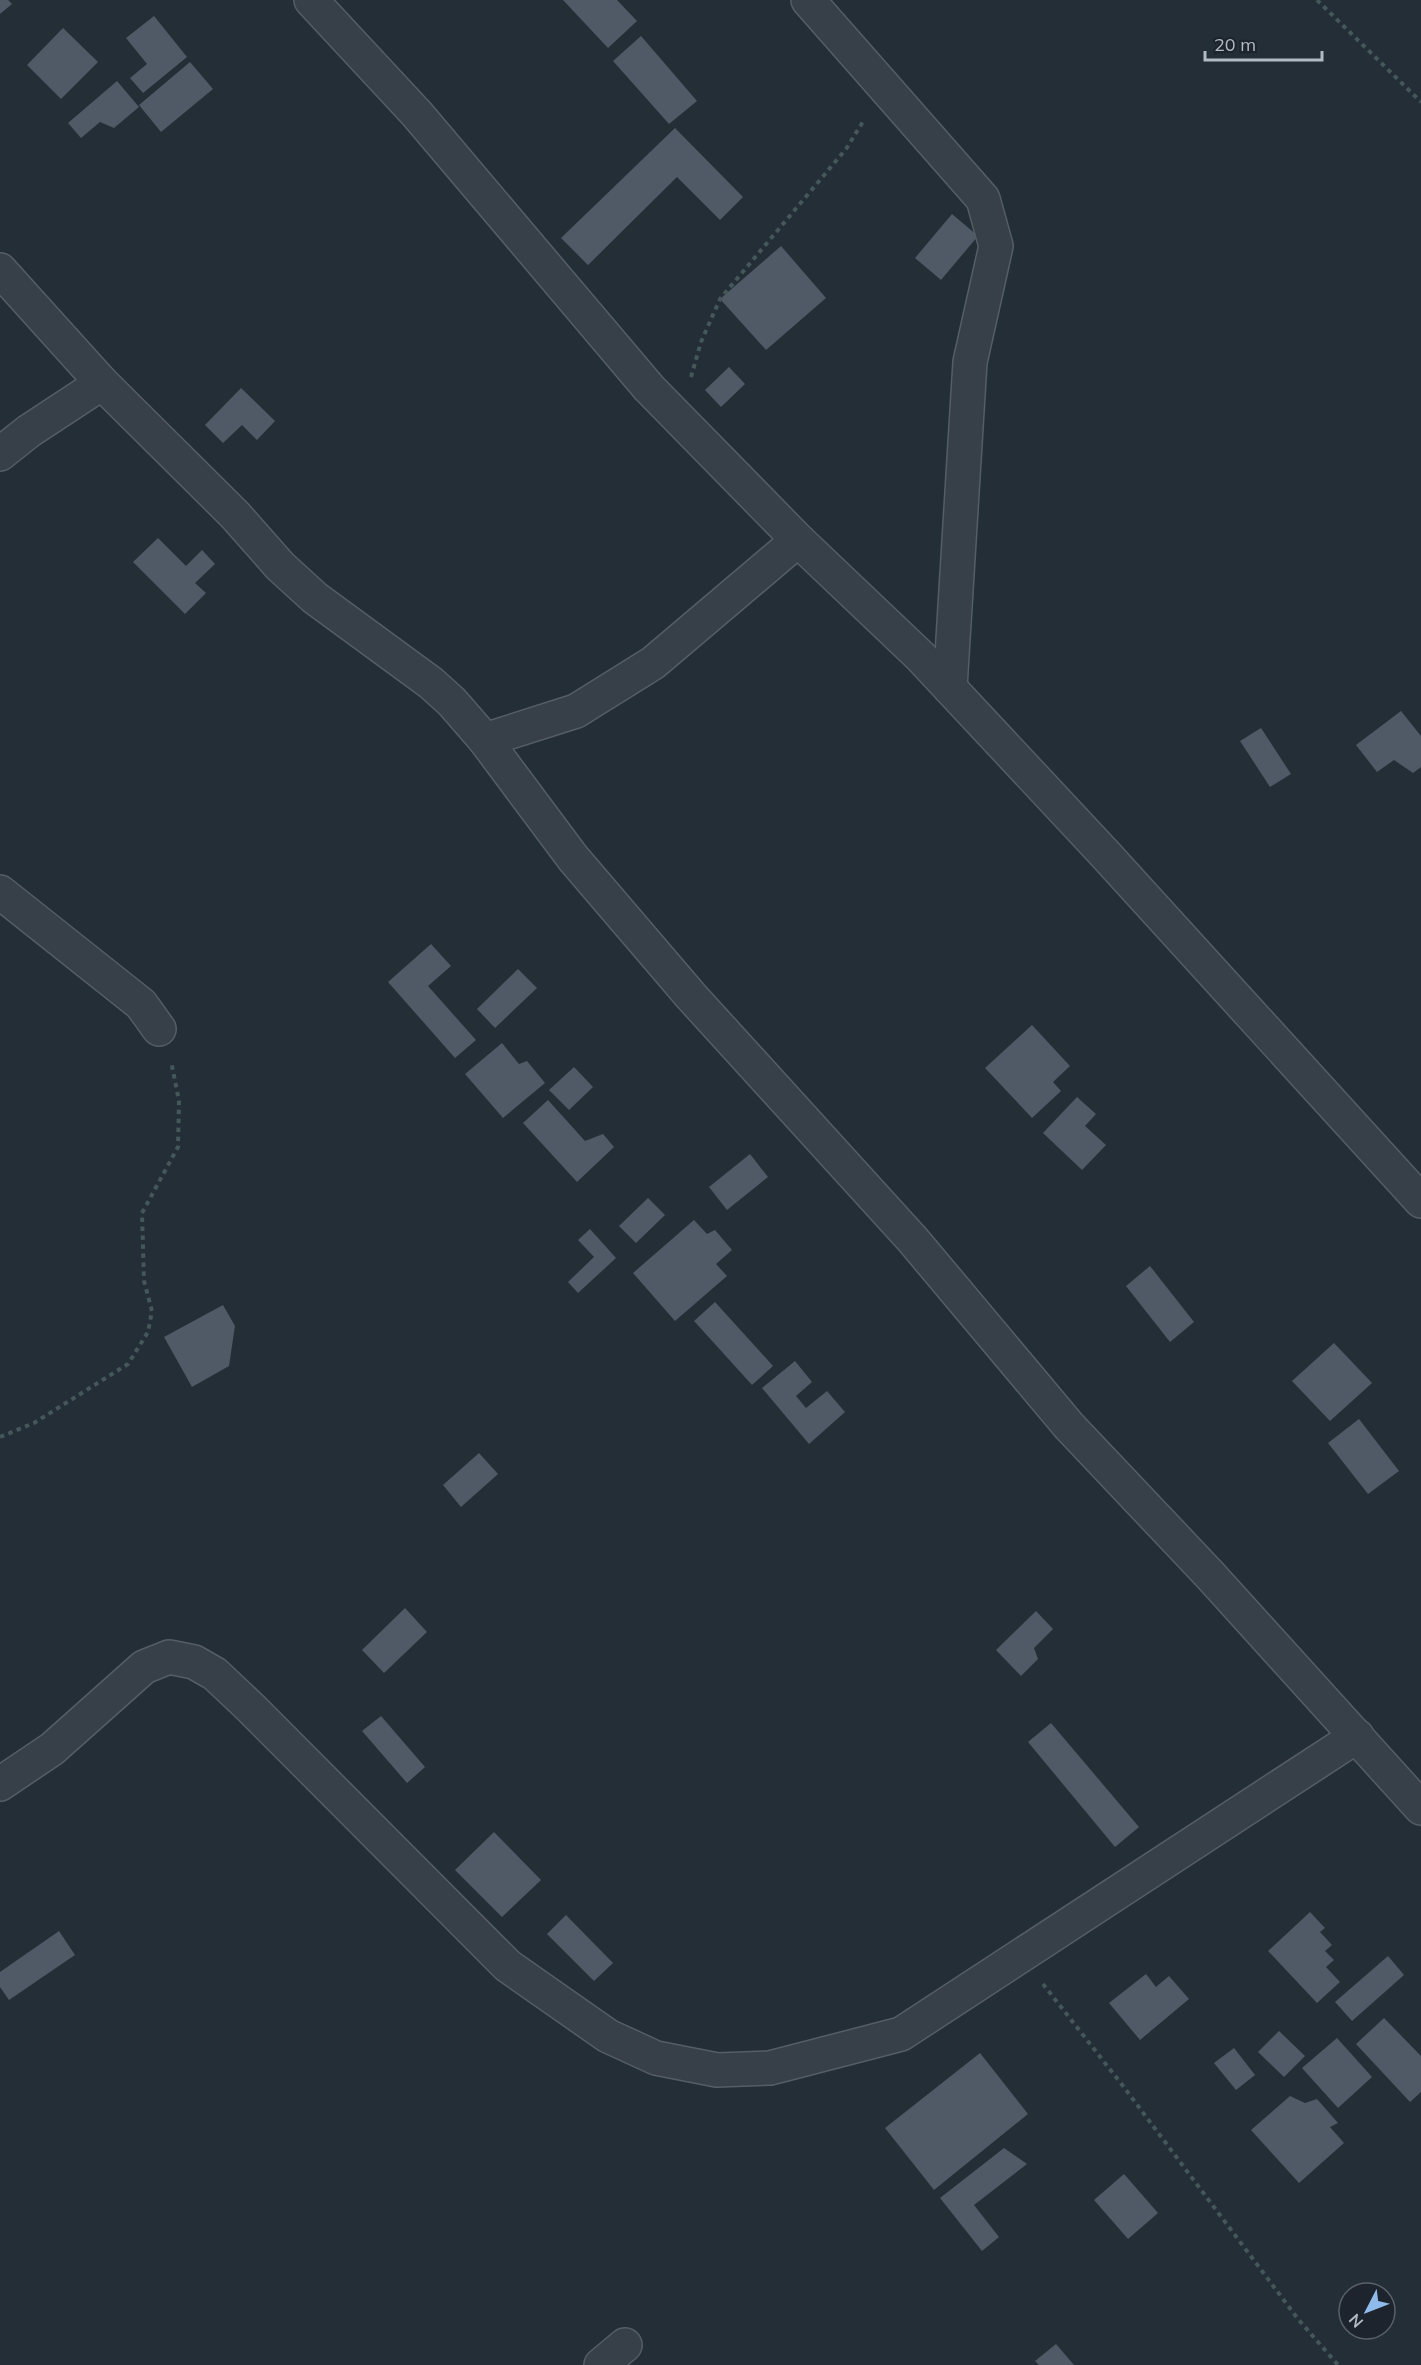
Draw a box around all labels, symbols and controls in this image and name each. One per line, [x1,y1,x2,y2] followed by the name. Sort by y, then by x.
[1205,24,1322,62] scale bar
[1214,33,1256,56] text: 20 m
[1337,2281,1397,2341] north arrow
[1344,2310,1367,2332] text: N

